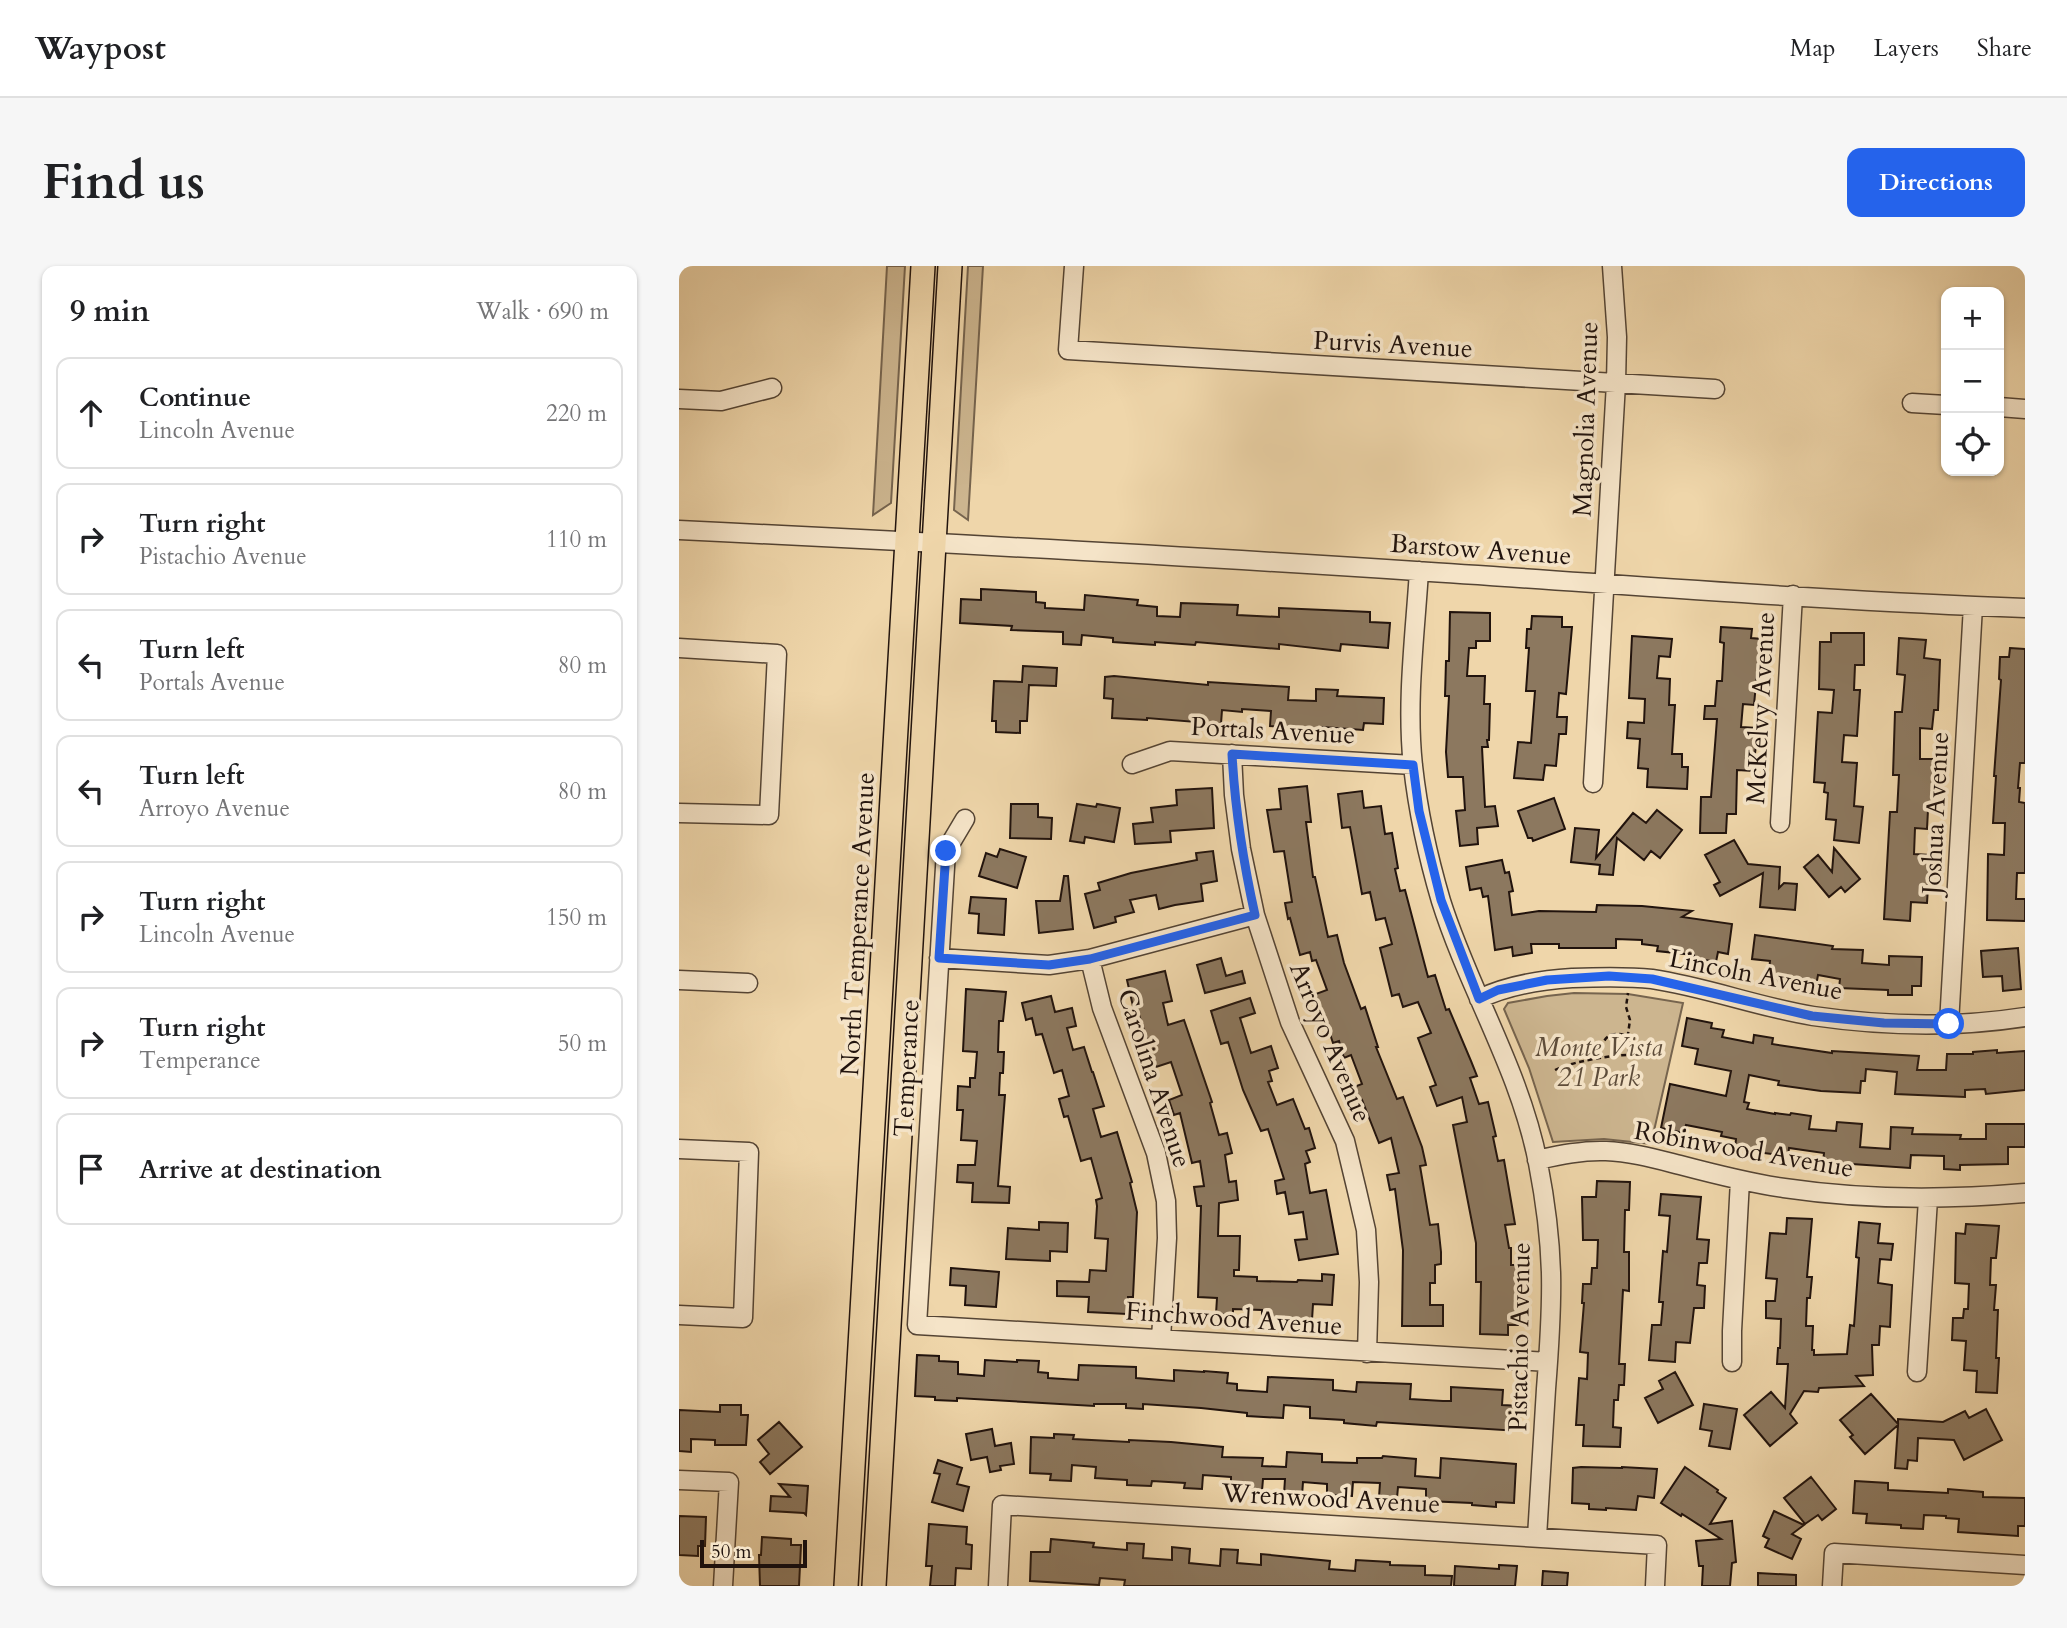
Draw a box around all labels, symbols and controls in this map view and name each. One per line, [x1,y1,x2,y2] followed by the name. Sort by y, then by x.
[35,26,166,71] text: Waypost
[1790,32,1836,65] text: Map
[1874,32,1939,65] text: Layers
[1977,32,2032,65] text: Share
[1847,148,2025,217] button: Directions
[42,149,205,216] text: Find us
[1941,287,2004,476] map controls
[1941,287,2004,350] button: +
[70,291,150,332] text: 9 min
[476,296,609,327] text: Walk · 690 m
[1565,321,1606,517] street label: Magnolia Avenue
[1312,323,1474,366] street label: Purvis Avenue
[1941,350,2004,413] button: −
[139,380,251,415] text: Continue
[72,394,110,432] icon: ahead
[546,398,607,429] text: 220 m
[1941,413,2004,476] button: locate
[139,415,295,446] text: Lincoln Avenue
[139,506,266,541] text: Turn right
[72,520,110,558] icon: right
[546,524,607,555] text: 110 m
[1389,526,1573,573] street label: Barstow Avenue
[139,541,307,572] text: Pistachio Avenue
[1738,611,1783,805] street label: McKelvy Avenue
[139,632,244,667] text: Turn left
[72,646,110,684] icon: left
[558,650,607,681] text: 80 m
[139,667,285,698] text: Portals Avenue
[1190,709,1356,752] street label: Portals Avenue
[1914,731,1957,899] street label: Joshua Avenue
[139,758,244,793] text: Turn left
[832,771,883,1077] street label: North Temperance Avenue
[72,772,110,810] icon: left
[558,776,607,807] text: 80 m
[139,793,290,824] text: Arroyo Avenue
[930,835,961,866] route end
[139,884,266,919] text: Turn right
[72,898,110,936] icon: right
[546,902,607,933] text: 150 m
[139,919,295,950] text: Lincoln Avenue
[1666,940,1846,1009] street label: Lincoln Avenue
[1281,957,1380,1128] street label: Arroyo Avenue
[1109,984,1200,1172] street label: Carolina Avenue
[885,998,928,1138] street label: Temperance
[1933,1008,1964,1039] route start
[139,1010,266,1045] text: Turn right
[72,1024,110,1062] icon: right
[558,1028,607,1059] text: 50 m
[1535,1030,1663,1095] park label: Monte Vista 21 Park
[139,1045,261,1076] text: Temperance
[1631,1113,1856,1186] street label: Robinwood Avenue
[72,1150,110,1188] icon: arrive
[139,1152,382,1187] text: Arrive at destination
[1500,1242,1539,1432] street label: Pistachio Avenue
[1124,1293,1343,1344] street label: Finchwood Avenue
[1220,1475,1441,1522] street label: Wrenwood Avenue
[700,1537,807,1569] scale bar
[711,1539,752,1565] text: 50 m

